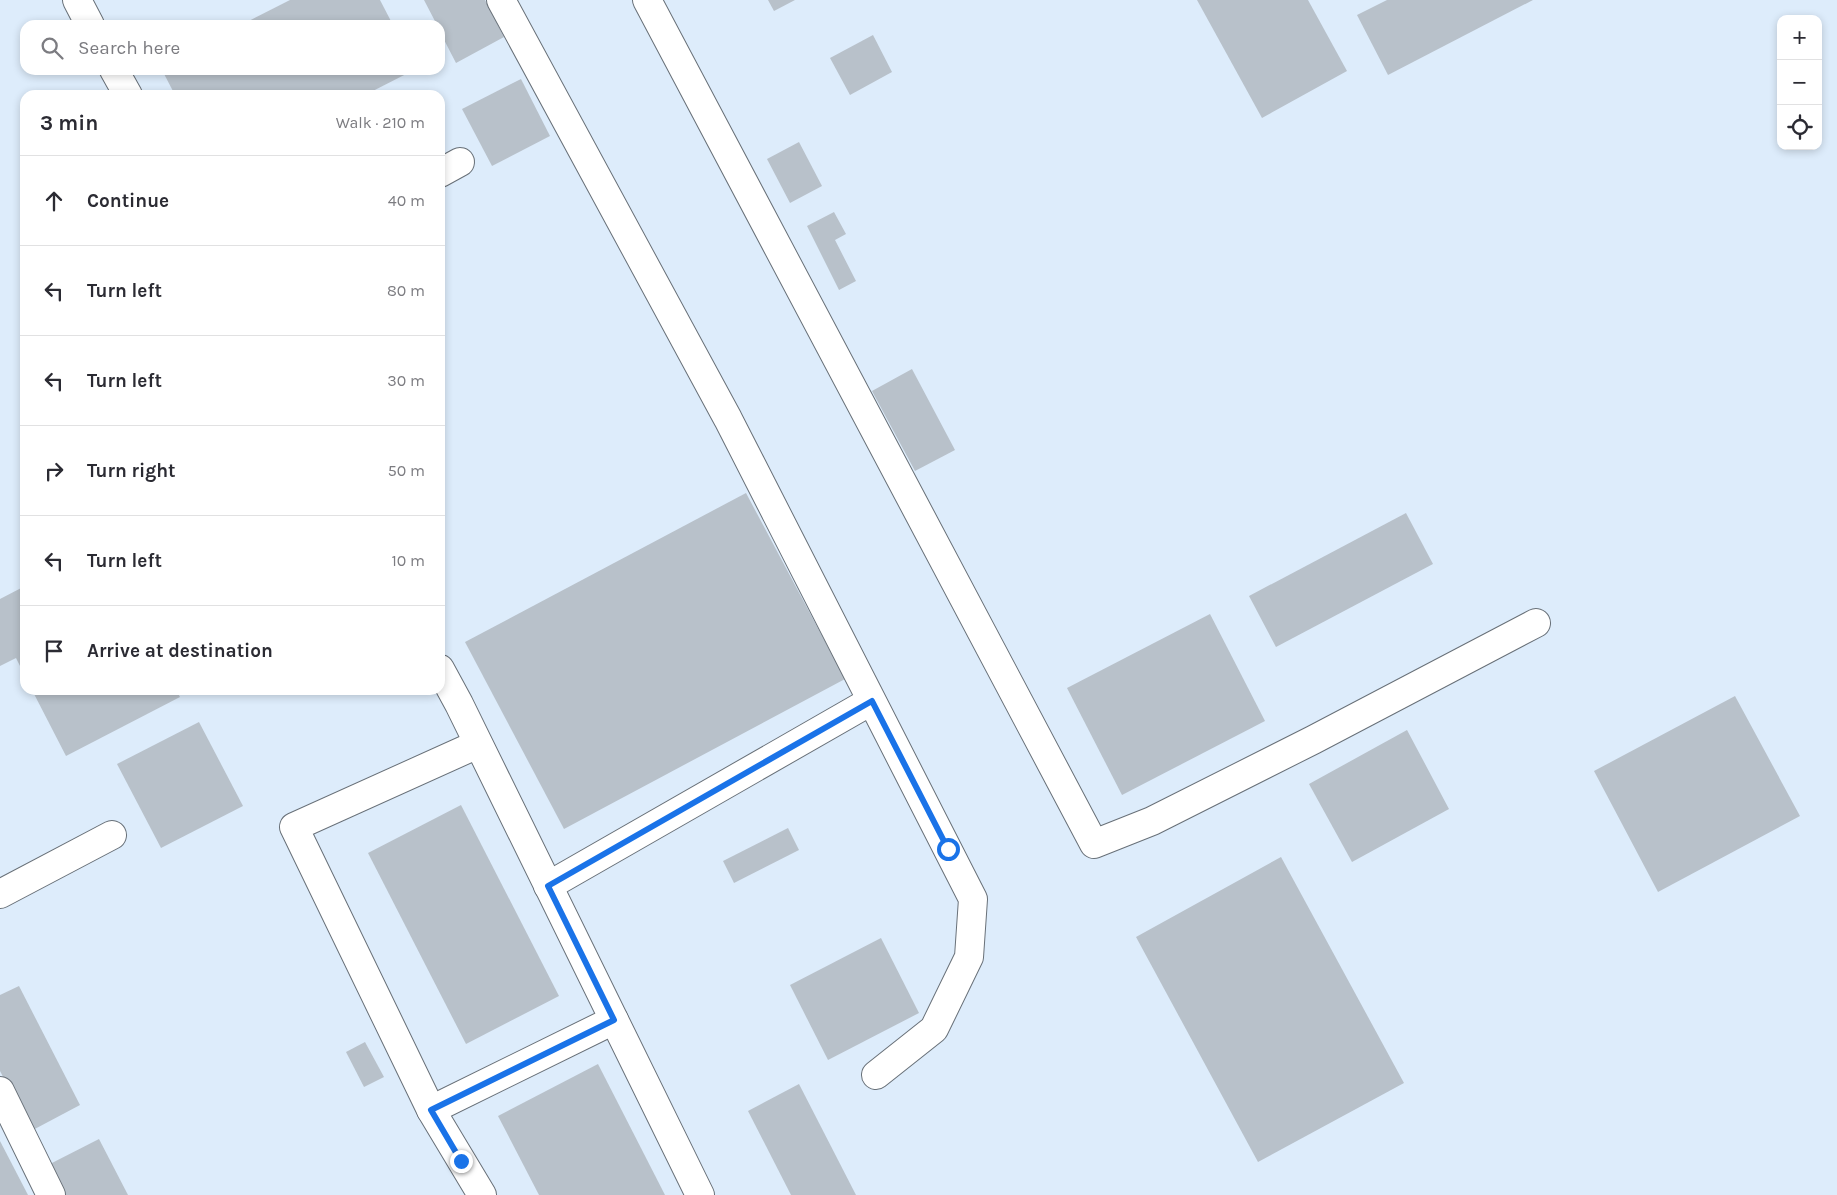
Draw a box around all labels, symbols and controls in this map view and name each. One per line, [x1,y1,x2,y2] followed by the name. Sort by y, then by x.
[1777,15,1822,150] map controls
[1777,15,1822,60] button: +
[20,20,445,75] search box
[38,34,66,62] icon: search
[78,37,180,59] text: Search here
[1777,60,1822,105] button: −
[1777,105,1822,150] button: locate
[40,111,98,135] text: 3 min
[336,113,425,132] text: Walk · 210 m
[40,187,68,215] icon: ahead
[87,190,169,212] text: Continue
[388,191,425,210] text: 40 m
[40,277,68,305] icon: left
[87,280,162,302] text: Turn left
[387,281,425,300] text: 80 m
[40,367,68,395] icon: left
[87,370,162,392] text: Turn left
[387,371,425,390] text: 30 m
[40,457,68,485] icon: right
[87,460,176,482] text: Turn right
[388,461,425,480] text: 50 m
[40,547,68,575] icon: left
[87,550,162,572] text: Turn left
[391,551,425,570] text: 10 m
[40,637,68,665] icon: arrive
[87,640,273,662] text: Arrive at destination
[937,838,960,861] route start
[450,1150,473,1173] route end

